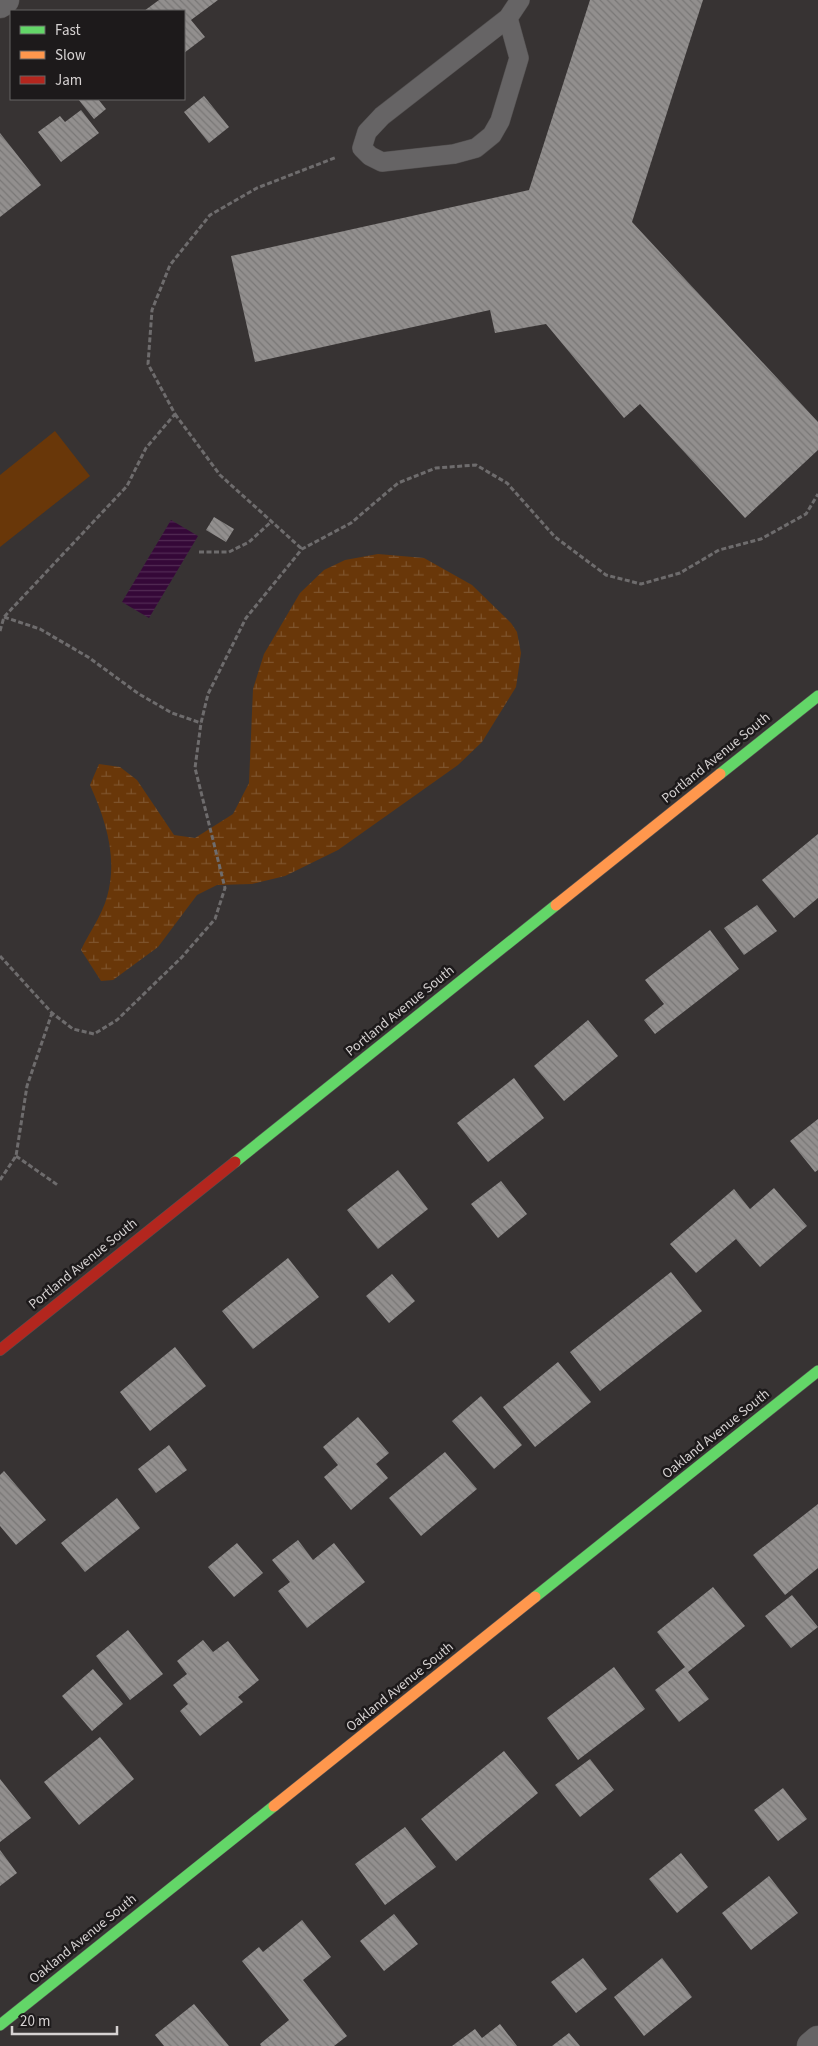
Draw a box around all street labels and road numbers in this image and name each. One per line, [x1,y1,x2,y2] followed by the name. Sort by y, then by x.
[657,708,775,808] street label: Portland Avenue South
[341,961,459,1061] street label: Portland Avenue South
[24,1214,142,1314] street label: Portland Avenue South
[658,1384,774,1484] street label: Oakland Avenue South
[342,1637,458,1737] street label: Oakland Avenue South
[25,1889,141,1989] street label: Oakland Avenue South

